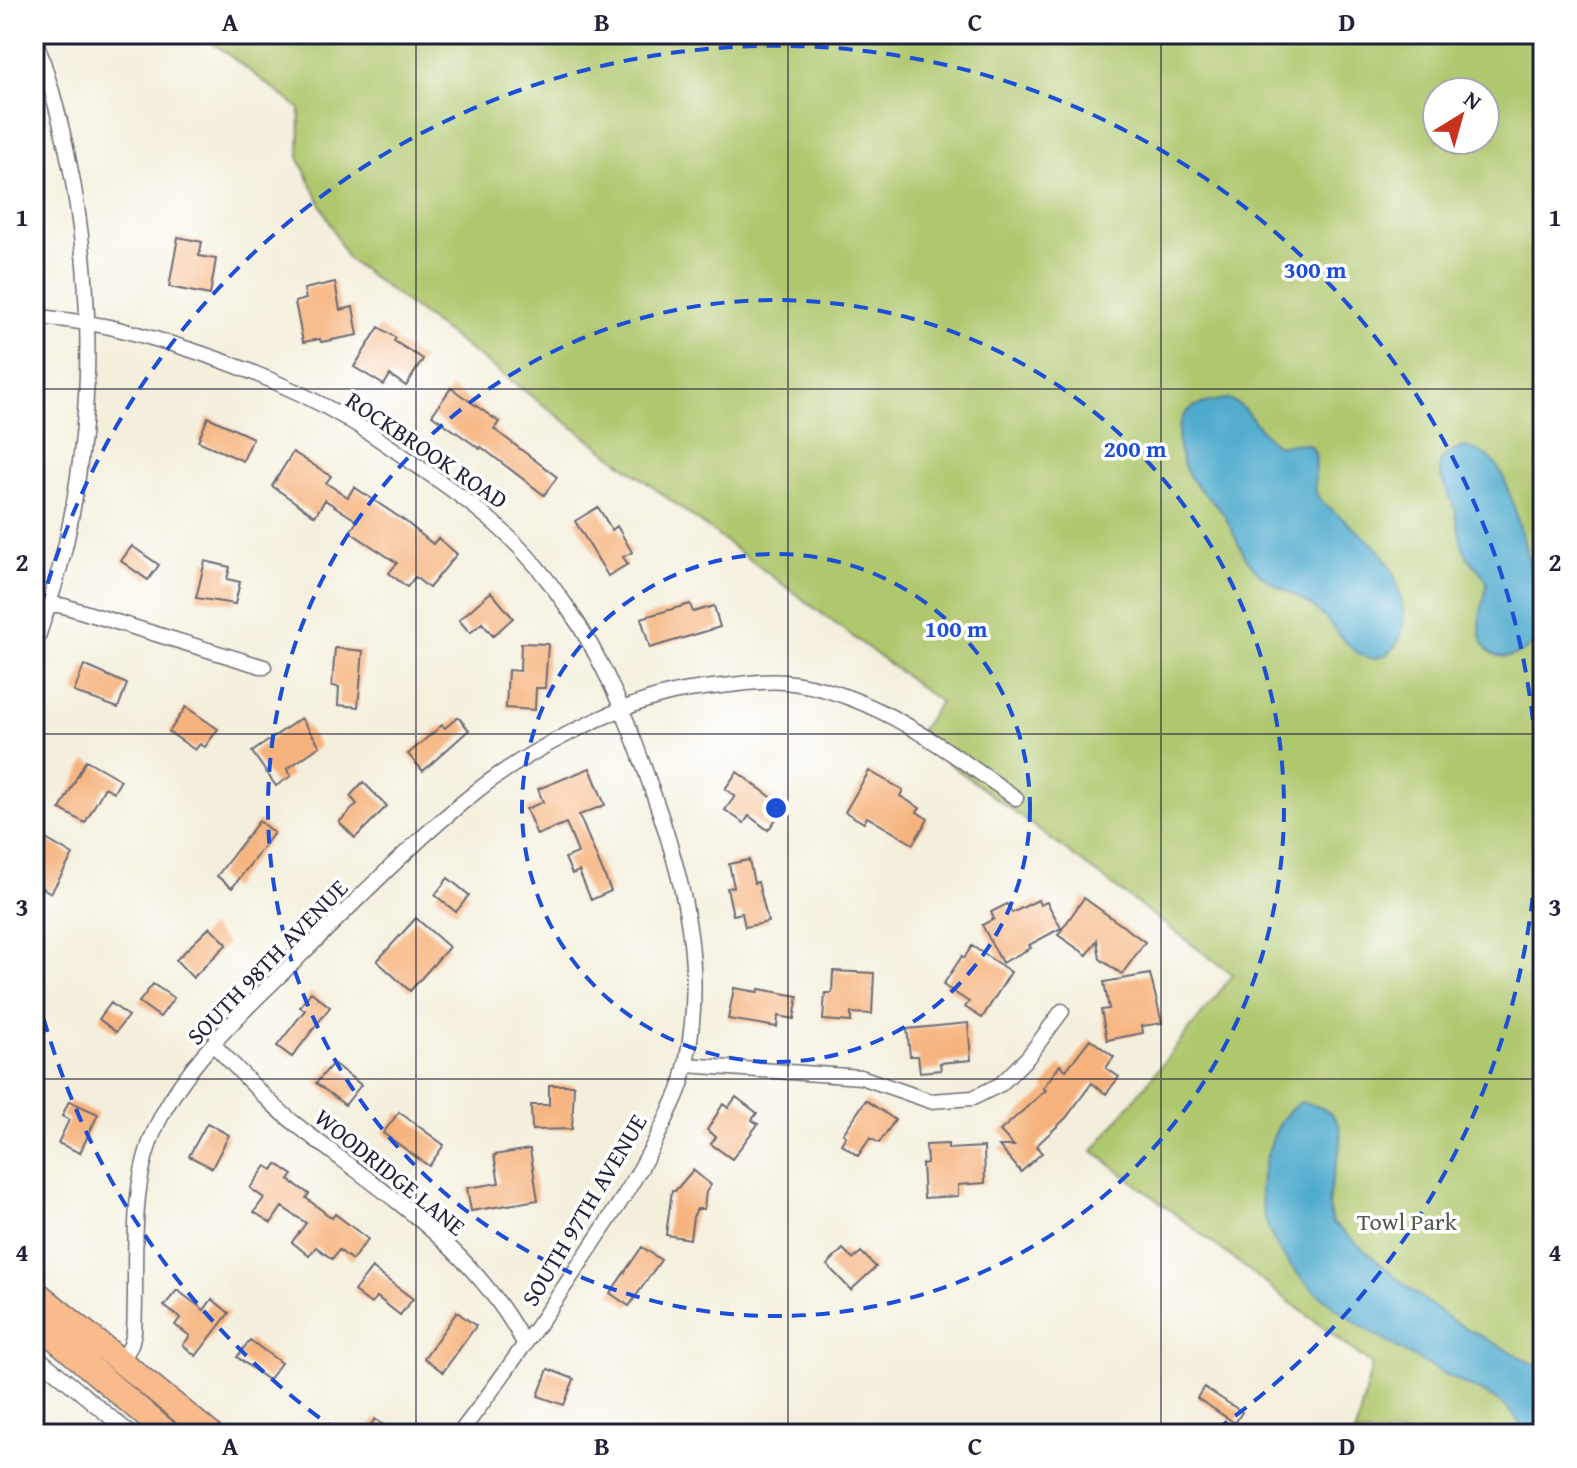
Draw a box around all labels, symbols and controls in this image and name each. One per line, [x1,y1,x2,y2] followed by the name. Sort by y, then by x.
[222,2,239,41] text: A
[594,2,610,41] text: B
[968,2,982,41] text: C
[1339,2,1355,41] text: D
[1421,76,1501,156] north arrow
[1458,83,1489,117] text: N
[15,197,29,236] text: 1
[1548,197,1562,236] text: 1
[1283,252,1347,287] text: 300 m
[339,383,515,517] street label: ROCKBROOK ROAD
[1103,431,1167,466] text: 200 m
[15,542,29,581] text: 2
[1548,542,1562,581] text: 2
[924,611,988,646] text: 100 m
[762,794,790,822] centre of rings
[178,871,356,1053] street label: SOUTH 98TH AVENUE
[15,887,29,926] text: 3
[1548,887,1562,926] text: 3
[307,1100,473,1244] street label: WOODRIDGE LANE
[513,1107,655,1313] street label: SOUTH 97TH AVENUE
[1357,1204,1458,1239] park label: Towl Park
[15,1232,29,1271] text: 4
[1548,1232,1562,1271] text: 4
[222,1426,239,1465] text: A
[594,1426,610,1465] text: B
[968,1426,982,1465] text: C
[1339,1426,1355,1465] text: D

